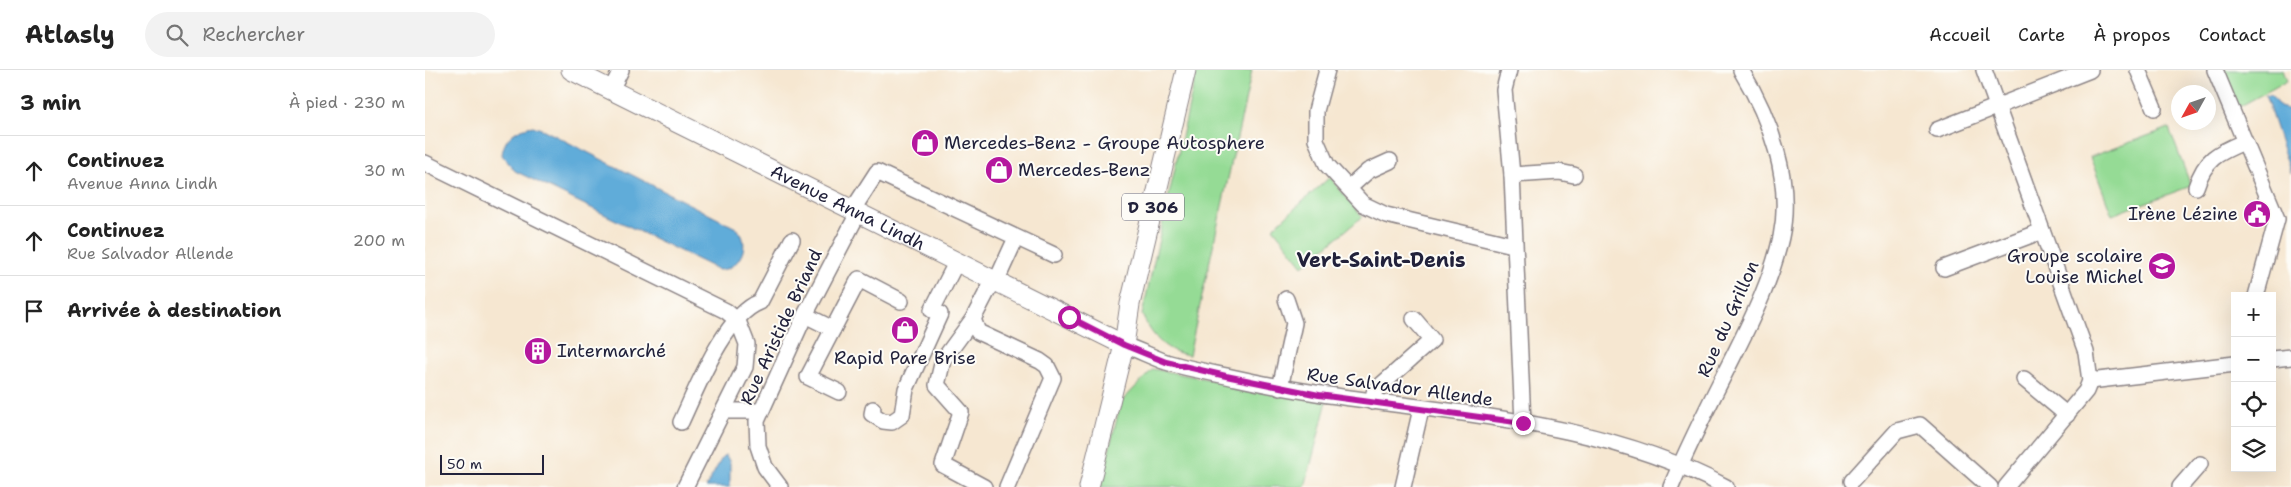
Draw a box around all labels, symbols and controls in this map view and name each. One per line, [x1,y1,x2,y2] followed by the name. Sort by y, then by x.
[145,12,495,57] search box
[25,19,115,51] text: Atlasly
[163,21,191,49] icon: search
[203,22,305,47] text: Rechercher
[1929,23,1990,47] text: Accueil
[2018,23,2065,47] text: Carte
[2093,23,2171,47] text: À propos
[2199,23,2266,47] text: Contact
[2171,85,2216,130] north arrow
[20,89,81,117] text: 3 min
[289,92,405,113] text: À pied · 230 m
[910,128,940,158] shop icon: Mercedes-Benz - Groupe Autosphere
[944,131,1265,155] place label: Mercedes-Benz - Groupe Autosphere
[67,148,165,173] text: Continuez
[984,155,1014,185] shop icon: Mercedes-Benz
[20,157,48,185] icon: ahead
[1018,158,1150,182] place label: Mercedes-Benz
[766,159,929,256] street label: Avenue Anna Lindh
[364,160,405,181] text: 30 m
[67,173,218,194] text: Avenue Anna Lindh
[1122,194,1184,220] road number: D 306
[2242,199,2272,229] public building icon: Irène Lézine
[2128,202,2238,226] place label: Irène Lézine
[67,218,165,243] text: Continuez
[20,227,48,255] icon: ahead
[353,230,405,251] text: 200 m
[67,243,234,264] text: Rue Salvador Allende
[2007,244,2144,289] place label: Groupe scolaire Louise Michel
[734,245,828,409] street label: Rue Aristide Briand
[1296,247,1466,273] district label: Vert-Saint-Denis
[2147,251,2177,281] school or university icon: Groupe scolaire Louise Michel
[1692,257,1764,381] street label: Rue du Grillon
[2231,292,2276,472] map controls
[2231,292,2276,337] button: +
[20,297,48,325] icon: arrive
[67,298,281,323] text: Arrivée à destination
[1058,306,1081,329] route start
[890,315,920,345] shop icon: Rapid Pare Brise
[523,336,553,366] building icon: Intermarché
[2231,337,2276,382] button: −
[557,339,666,363] place label: Intermarché
[834,346,976,370] place label: Rapid Pare Brise
[1305,362,1495,412] street label: Rue Salvador Allende
[2231,382,2276,427] button: locate
[1512,412,1535,435] route end
[2231,427,2276,472] button: layers
[440,452,544,475] scale bar
[447,455,482,473] text: 50 m

